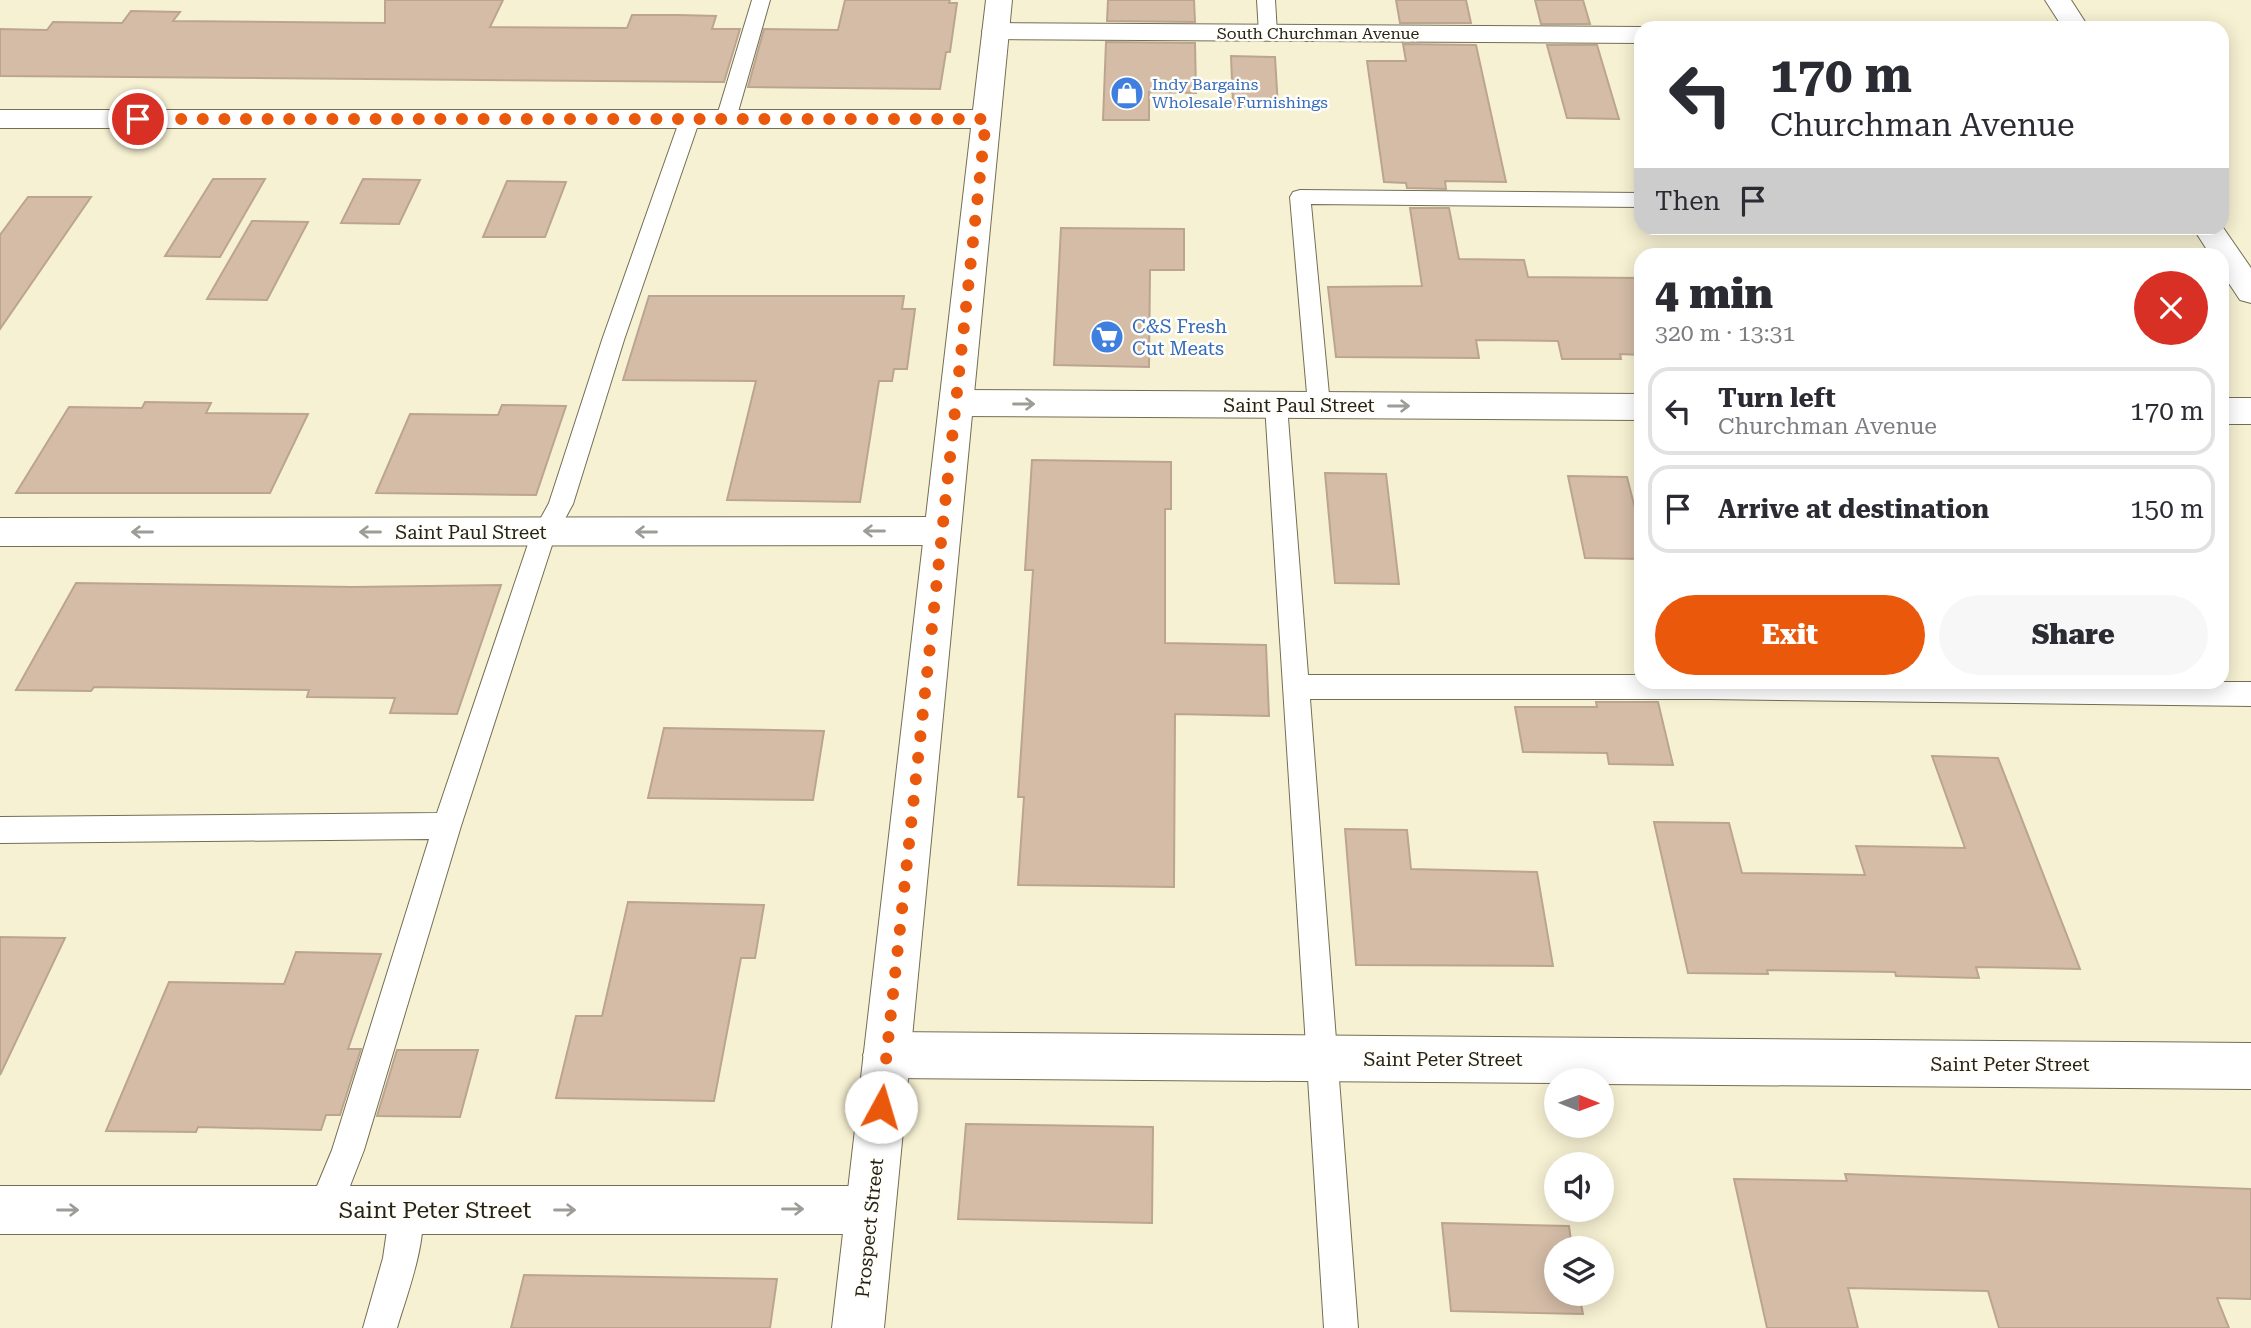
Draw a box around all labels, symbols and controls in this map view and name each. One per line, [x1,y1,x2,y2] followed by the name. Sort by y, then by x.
[1217,24,1420,43] street label: South Churchman Avenue
[1770,47,1912,104] text: 170 m
[1655,49,1746,140] icon: left
[1108,74,1146,112] shop icon: Indy Bargains Wholesale Furnishings
[1152,75,1328,112] place label: Indy Bargains Wholesale Furnishings
[108,89,168,149] pin
[119,100,157,138] icon: arrive
[1770,106,2075,144] text: Churchman Avenue
[1734,182,1772,220] icon: arrive
[1655,186,1720,216] text: Then
[1655,269,1773,318] text: 4 min
[2134,271,2208,345] button: close
[1132,315,1227,360] place label: C&S Fresh Cut Meats
[1088,318,1126,356] supermarket icon: C&S Fresh Cut Meats
[1655,320,1795,347] text: 320 m · 13:31
[1718,383,1836,413] text: Turn left
[1659,392,1697,430] icon: left
[1223,394,1375,417] street label: Saint Paul Street
[2130,396,2204,426] text: 170 m
[1012,397,1035,410] one-way arrow
[1387,399,1410,413] one-way arrow
[1718,413,1937,440] text: Churchman Avenue
[1659,490,1697,528] icon: arrive
[1718,494,1989,524] text: Arrive at destination
[2130,494,2204,524] text: 150 m
[395,521,547,544] street label: Saint Paul Street
[863,524,886,538] one-way arrow
[131,525,154,539] one-way arrow
[359,525,382,539] one-way arrow
[635,525,658,539] one-way arrow
[1655,595,1925,675] button: Exit
[1939,595,2208,675] button: Share
[1363,1048,1523,1071] street label: Saint Peter Street
[1930,1053,2090,1076] street label: Saint Peter Street
[1544,1068,1614,1138] north arrow
[1544,1068,1614,1306] map controls
[844,1070,918,1144] position arrow
[1544,1152,1614,1222] button: sound
[851,1157,888,1299] street label: Prospect Street
[339,1197,532,1224] street label: Saint Peter Street
[781,1202,804,1216] one-way arrow
[56,1203,79,1217] one-way arrow
[553,1203,576,1217] one-way arrow
[1544,1236,1614,1306] button: layers

